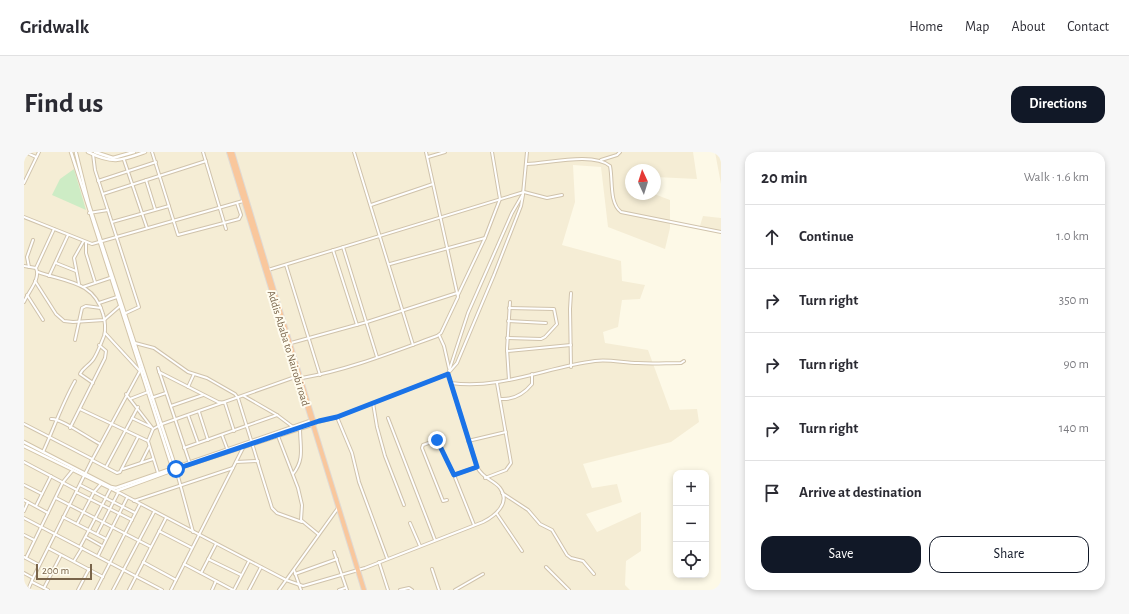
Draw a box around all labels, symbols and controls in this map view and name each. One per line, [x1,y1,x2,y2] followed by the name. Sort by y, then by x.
[20,18,89,37] text: Gridwalk
[909,20,943,34] text: Home
[965,20,989,34] text: Map
[1011,20,1045,34] text: About
[1067,20,1109,34] text: Contact
[1011,86,1105,123] button: Directions
[24,90,103,118] text: Find us
[625,164,661,200] north arrow
[761,169,808,186] text: 20 min
[1024,171,1089,184] text: Walk · 1.6 km
[761,226,783,248] icon: ahead
[799,229,854,244] text: Continue
[1056,230,1089,243] text: 1.0 km
[266,289,311,407] street label: Addis Ababa to Nairobi road
[761,290,783,312] icon: right
[799,293,858,308] text: Turn right
[1059,294,1089,307] text: 350 m
[761,354,783,376] icon: right
[799,357,858,372] text: Turn right
[1063,358,1089,371] text: 90 m
[761,418,783,440] icon: right
[799,421,858,436] text: Turn right
[1059,422,1089,435] text: 140 m
[428,431,446,449] route end
[167,460,185,478] route start
[673,470,709,578] map controls
[673,470,709,506] button: +
[761,482,783,504] icon: arrive
[799,485,922,500] text: Arrive at destination
[673,506,709,542] button: −
[761,536,921,573] button: Save
[929,536,1089,573] button: Share
[673,542,709,578] button: locate
[36,562,92,581] scale bar
[42,565,69,576] text: 200 m

